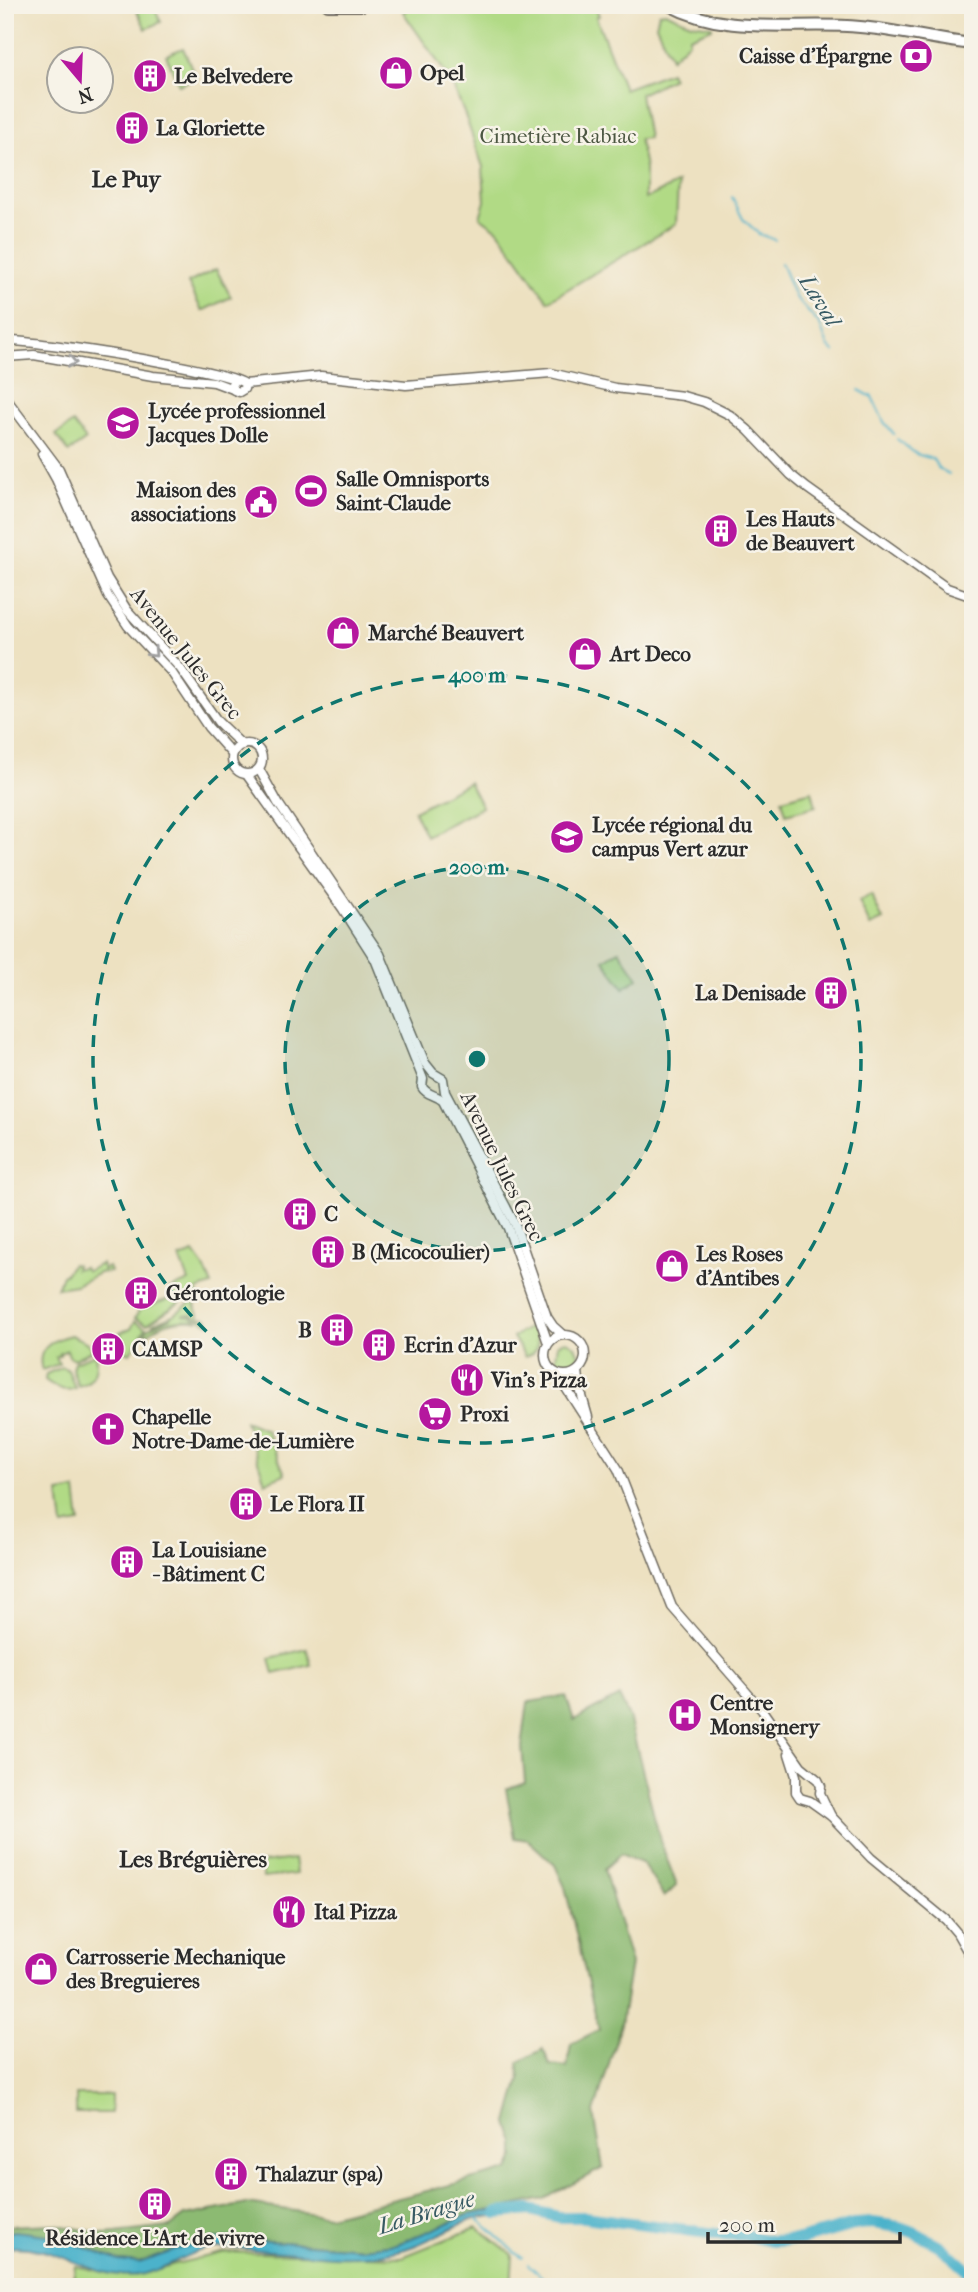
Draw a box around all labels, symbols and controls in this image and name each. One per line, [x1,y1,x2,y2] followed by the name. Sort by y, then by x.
[897,37,935,75] bank icon: Caisse d'Épargne
[739,43,893,68] place label: Caisse d'Épargne
[46,46,116,116] north arrow
[377,54,415,92] shop icon: Opel
[131,57,169,95] building icon: Le Belvedere
[420,61,465,85] place label: Opel
[174,64,293,88] place label: Le Belvedere
[74,82,96,108] text: N
[113,109,151,147] building icon: La Gloriette
[156,116,265,140] place label: La Gloriette
[480,124,636,148] park label: Cimetière Rabiac
[91,166,162,193] district label: Le Puy
[792,267,847,333] water label: Laval
[67,354,78,369] one-way arrow
[146,399,326,447] place label: Lycée professionnel Jacques Dolle
[104,404,142,442] school or university icon: Lycée professionnel Jacques Dolle
[336,467,490,515] place label: Salle Omnisports Saint-Claude
[292,472,330,510] sports icon: Salle Omnisports Saint-Claude
[131,478,236,526] place label: Maison des associations
[242,483,280,521] public building icon: Maison des associations
[746,507,855,555] place label: Les Hauts de Beauvert
[702,512,740,550] building icon: Les Hauts de Beauvert
[125,581,247,724] street label: Avenue Jules Grec
[324,614,362,652] shop icon: Marché Beauvert
[367,621,524,645] place label: Marché Beauvert
[566,635,604,673] shop icon: Art Deco
[608,642,691,666] place label: Art Deco
[145,645,158,658] one-way arrow
[447,663,506,688] text: 400 m
[592,813,752,861] place label: Lycée régional du campus Vert azur
[548,818,586,856] school or university icon: Lycée régional du campus Vert azur
[449,855,506,879] text: 200 m
[812,974,850,1012] building icon: La Denisade
[695,981,807,1005] place label: La Denisade
[465,1047,489,1071] centre of rings
[455,1086,549,1245] street label: Avenue Jules Grec
[281,1195,319,1233] building icon: C
[324,1202,338,1226] place label: C
[309,1233,347,1271] building icon: B (Micocoulier)
[352,1240,490,1264] place label: B (Micocoulier)
[696,1242,783,1290] place label: Les Roses d'Antibes
[653,1247,691,1285] shop icon: Les Roses d'Antibes
[122,1274,160,1312] building icon: Gérontologie
[166,1281,285,1305] place label: Gérontologie
[318,1311,356,1349] building icon: B
[298,1318,312,1342] place label: B
[360,1326,398,1364] building icon: Ecrin d'Azur
[89,1330,127,1368] building icon: CAMSP
[404,1333,518,1357] place label: Ecrin d'Azur
[132,1337,203,1361] place label: CAMSP
[448,1361,486,1399] restaurant icon: Vin's Pizza
[490,1368,588,1392] place label: Vin's Pizza
[416,1395,454,1433] supermarket icon: Proxi
[460,1402,510,1426] place label: Proxi
[132,1405,355,1453] place label: Chapelle Notre-Dame-de-Lumière
[89,1410,127,1448] church icon: Chapelle Notre-Dame-de-Lumière
[227,1485,265,1523] building icon: Le Flora II
[270,1492,366,1516] place label: Le Flora II
[152,1538,267,1586] place label: La Louisiane - Bâtiment C
[108,1543,146,1581] building icon: La Louisiane - Bâtiment C
[709,1691,821,1739] place label: Centre Monsignery
[666,1696,704,1734] hospital icon: Centre Monsignery
[119,1846,267,1873] district label: Les Bréguières
[270,1893,308,1931] restaurant icon: Ital Pizza
[314,1900,398,1924] place label: Ital Pizza
[66,1945,286,1993] place label: Carrosserie Mechanique des Breguieres
[22,1950,60,1988] shop icon: Carrosserie Mechanique des Breguieres
[212,2155,250,2193] building icon: Thalazur (spa)
[255,2162,383,2186] place label: Thalazur (spa)
[136,2185,174,2223] building icon: Résidence L'Art de vivre
[373,2185,478,2241] water label: La Brague
[708,2201,901,2245] scale bar
[719,2213,775,2237] text: 200 m
[45,2226,265,2250] place label: Résidence L'Art de vivre

